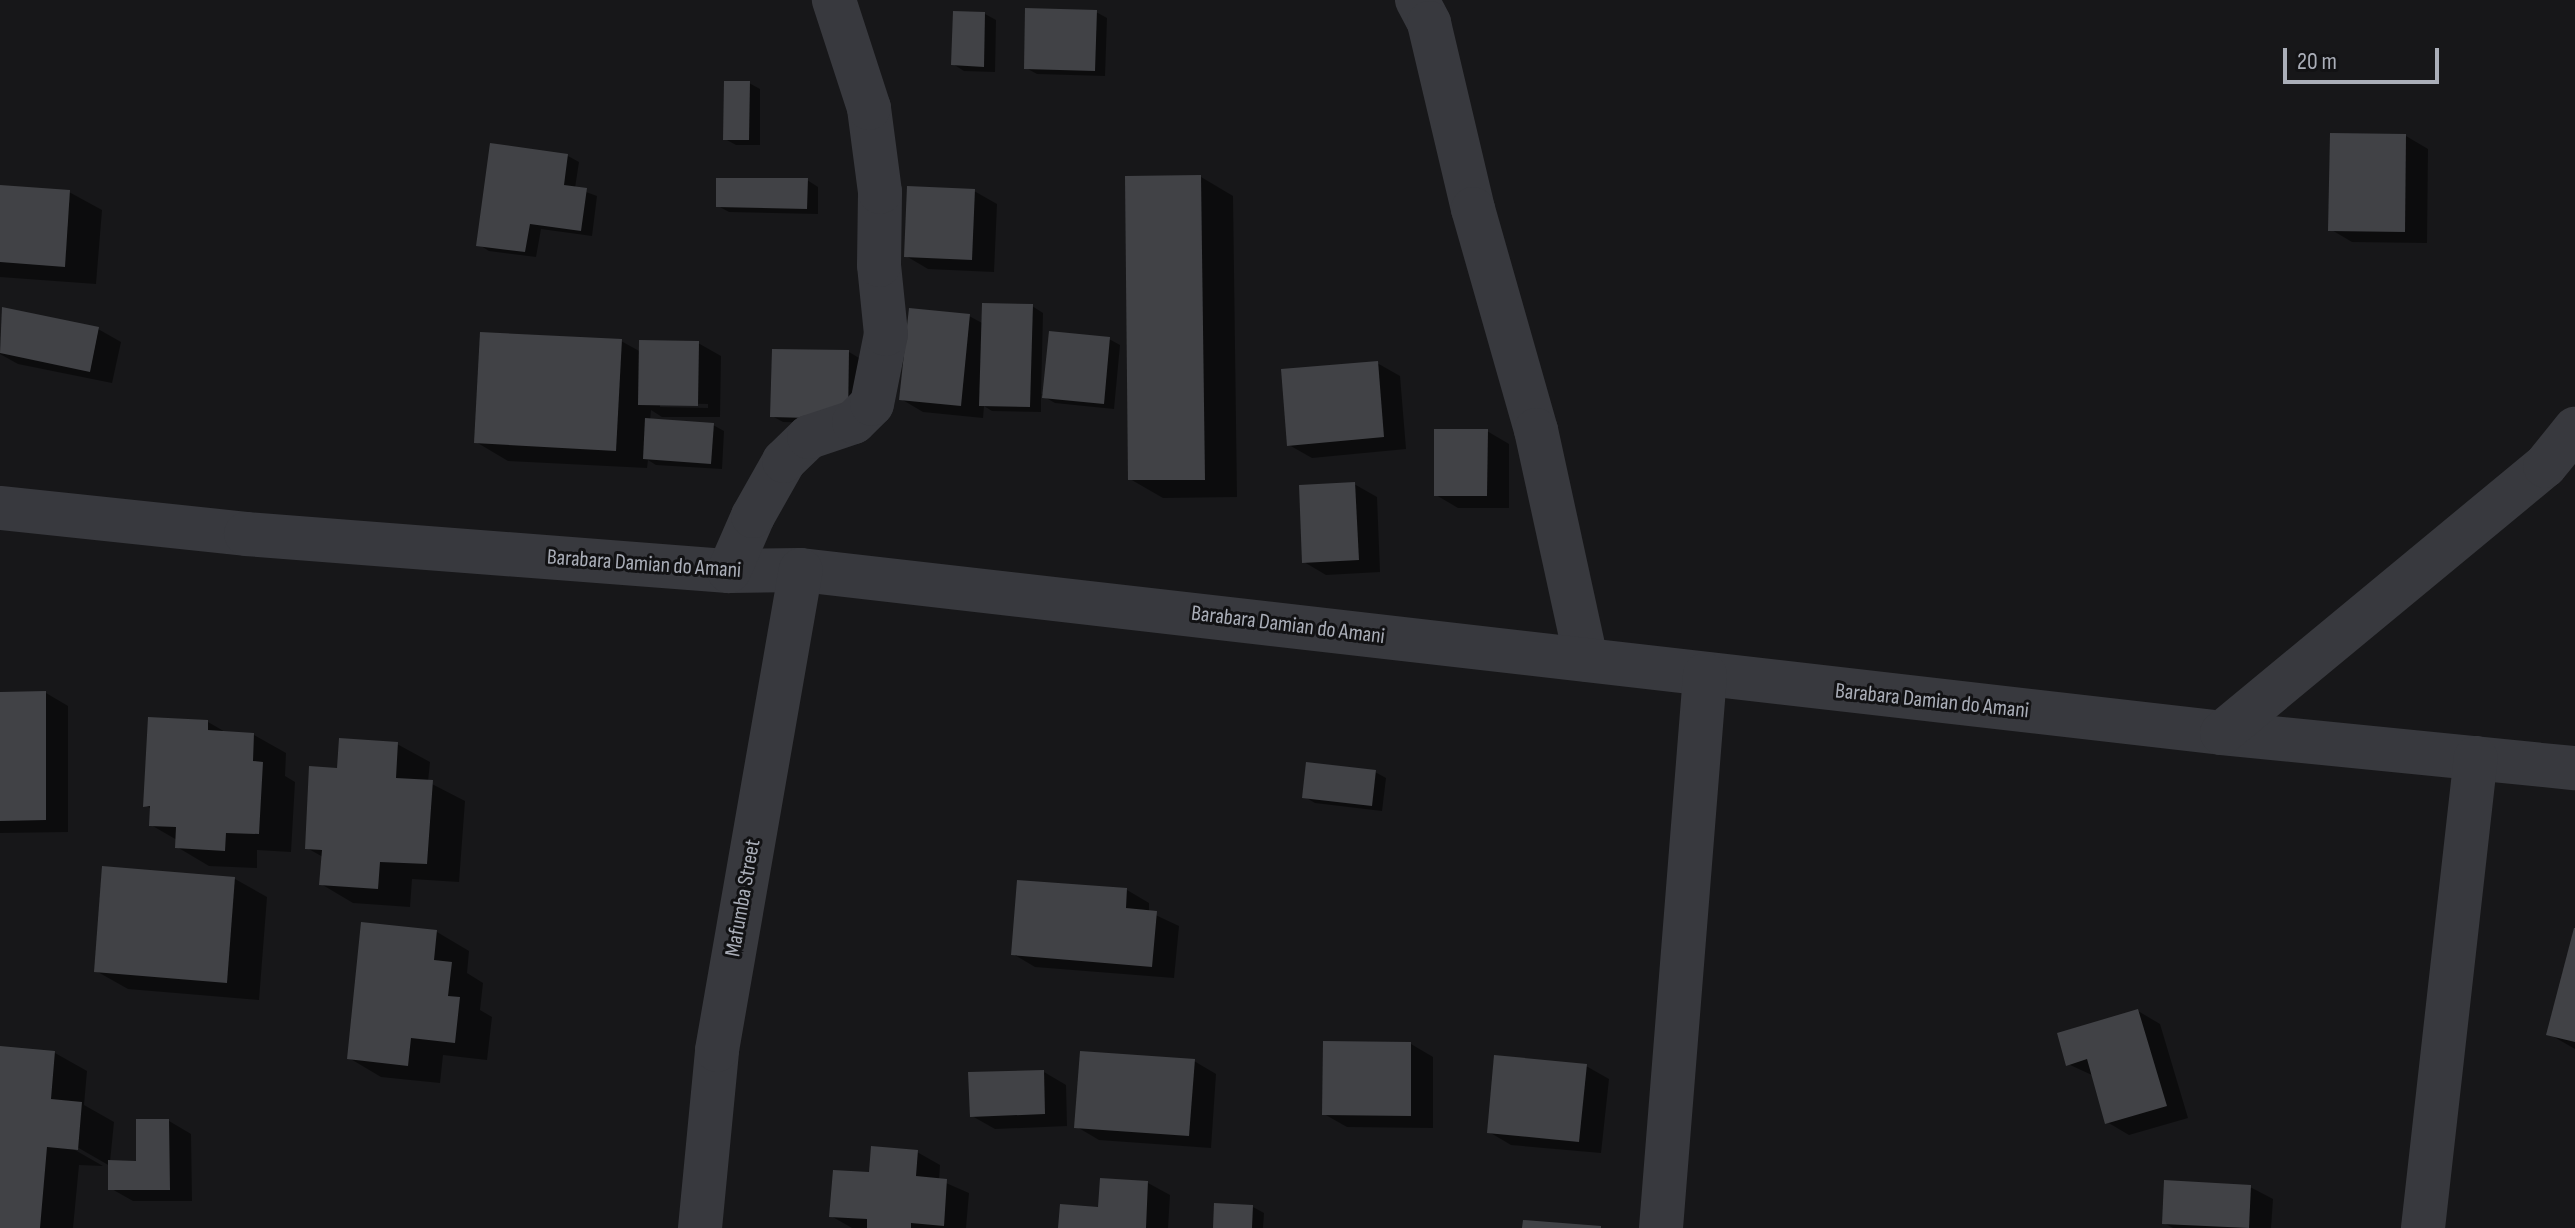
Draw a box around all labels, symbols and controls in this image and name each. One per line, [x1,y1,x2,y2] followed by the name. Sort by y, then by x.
[2287,32,2443,82] scale bar
[2297,47,2337,76] text: 20 m
[546,544,742,584] street label: Barabara Damian do Amani
[1190,600,1386,650] street label: Barabara Damian do Amani
[1834,678,2030,724] street label: Barabara Damian do Amani
[720,837,766,959] street label: Mafumba Street

